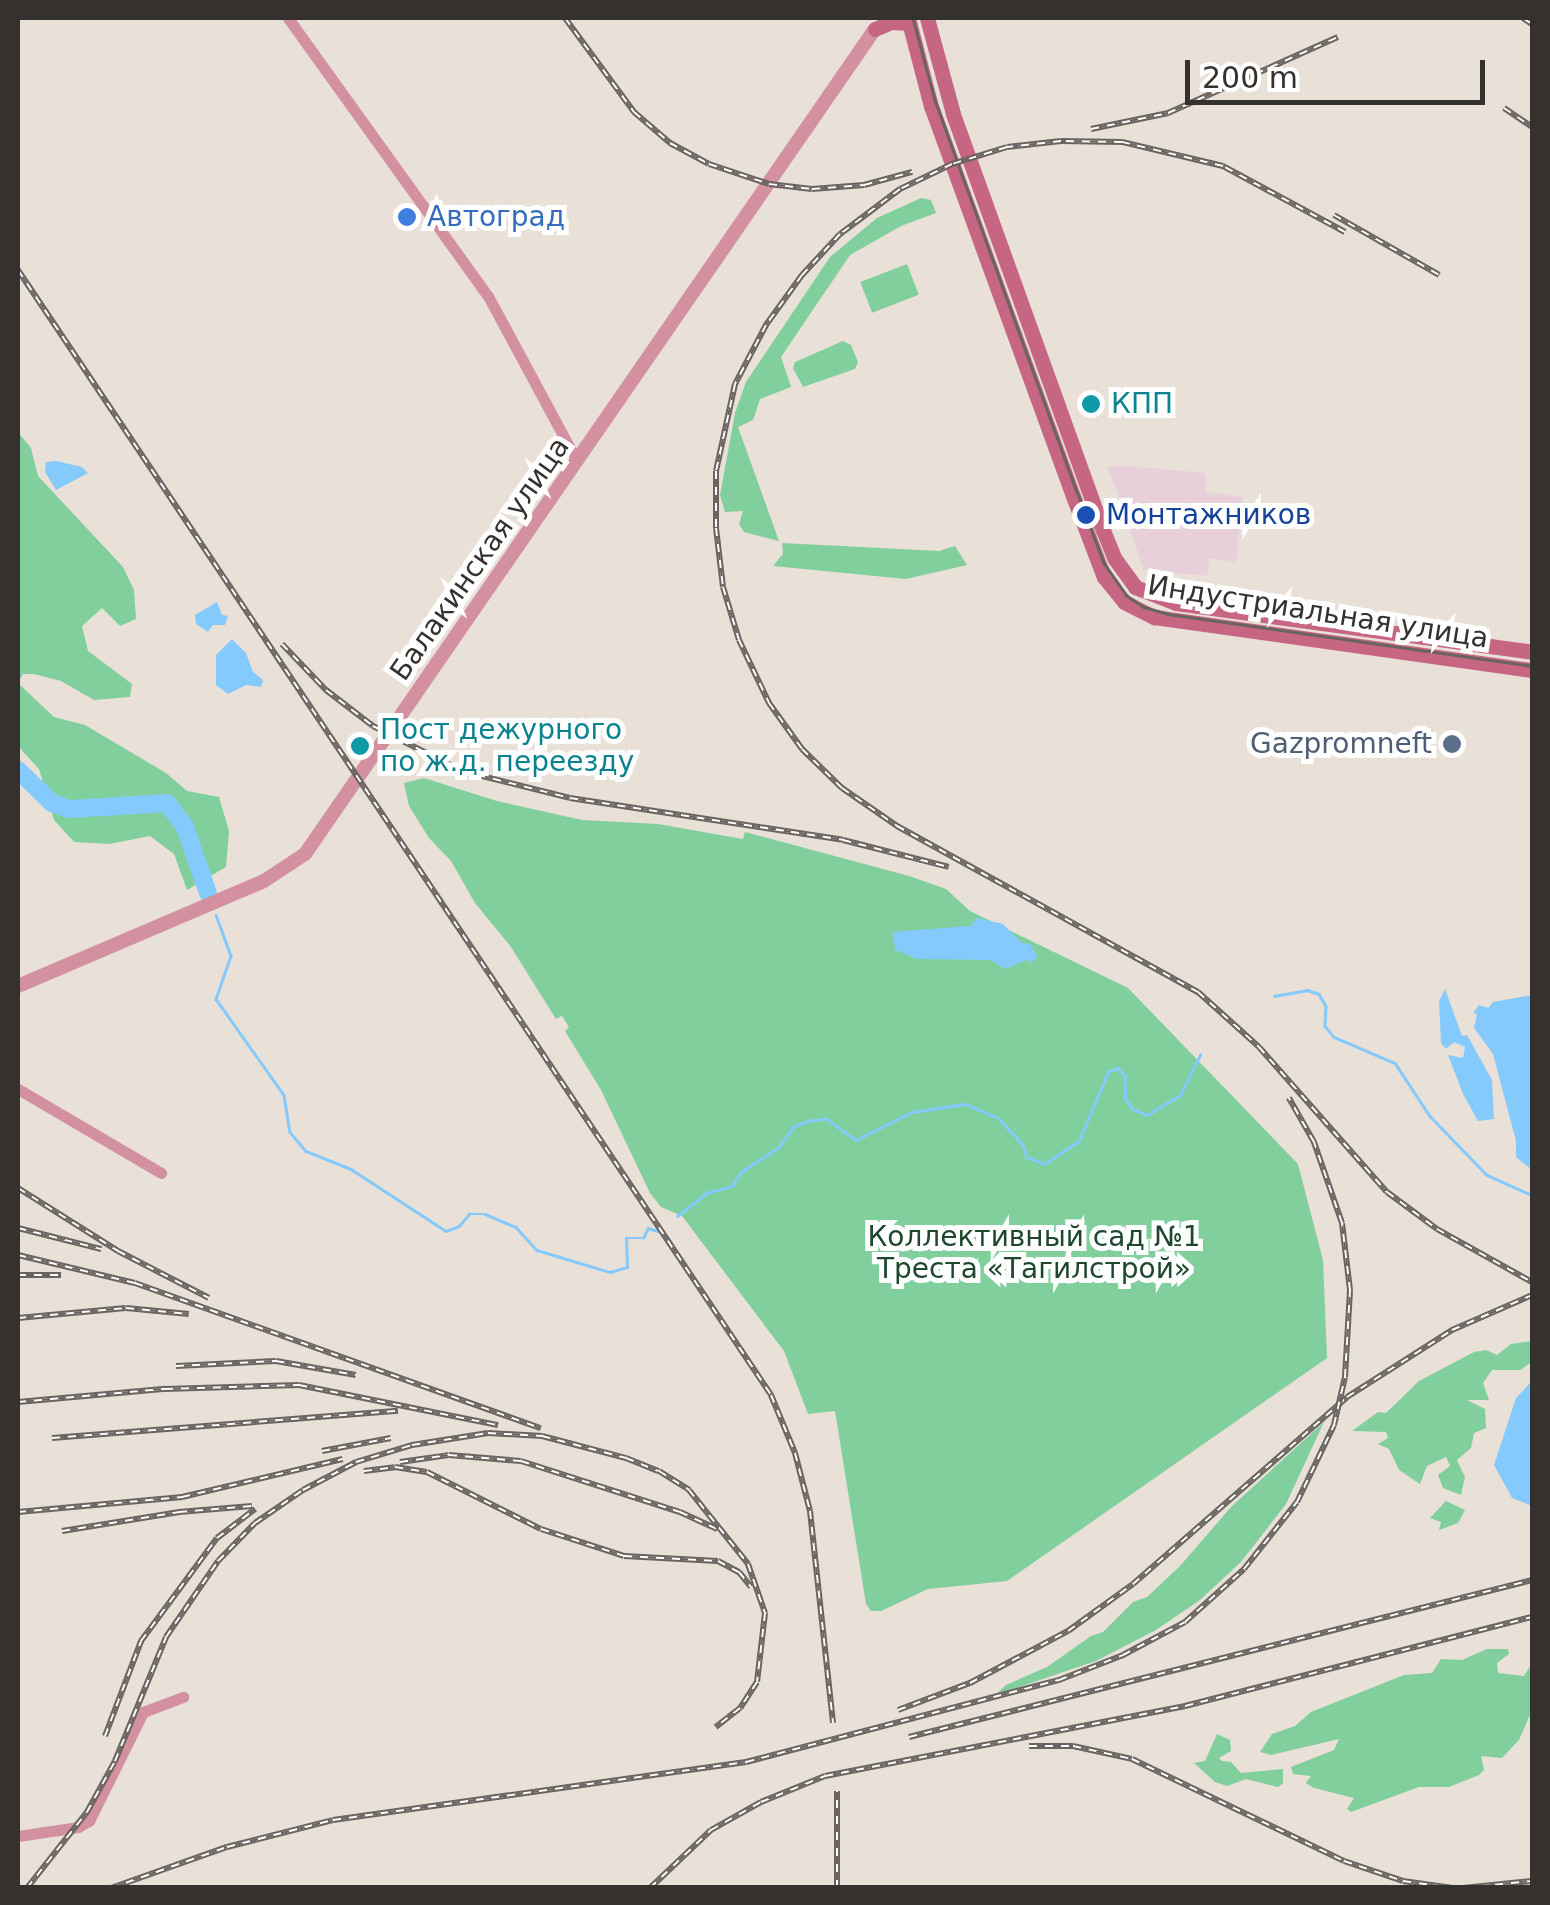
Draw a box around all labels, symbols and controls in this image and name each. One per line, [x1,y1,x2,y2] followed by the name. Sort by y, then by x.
[1190,40,1490,102] scale bar
[1202,60,1298,95] text: 200 m
[427,200,565,234] place label: Автоград
[396,206,418,228] marker: Автоград
[1111,387,1173,421] place label: КПП
[1080,393,1102,415] marker: КПП
[383,431,577,687] street label: Балакинская улица
[1106,498,1311,532] place label: Монтажников
[1075,504,1097,526] marker: Монтажников
[1145,568,1491,656] street label: Индустриальная улица
[380,713,634,779] place label: Пост дежурного по ж.д. переезду
[1250,727,1432,761] place label: Gazpromneft
[1441,733,1463,755] marker: Gazpromneft
[349,735,371,757] marker: Пост дежурного по ж.д. переезду
[867,1220,1201,1286] park label: Коллективный сад №1 Треста «Тагилстрой»

